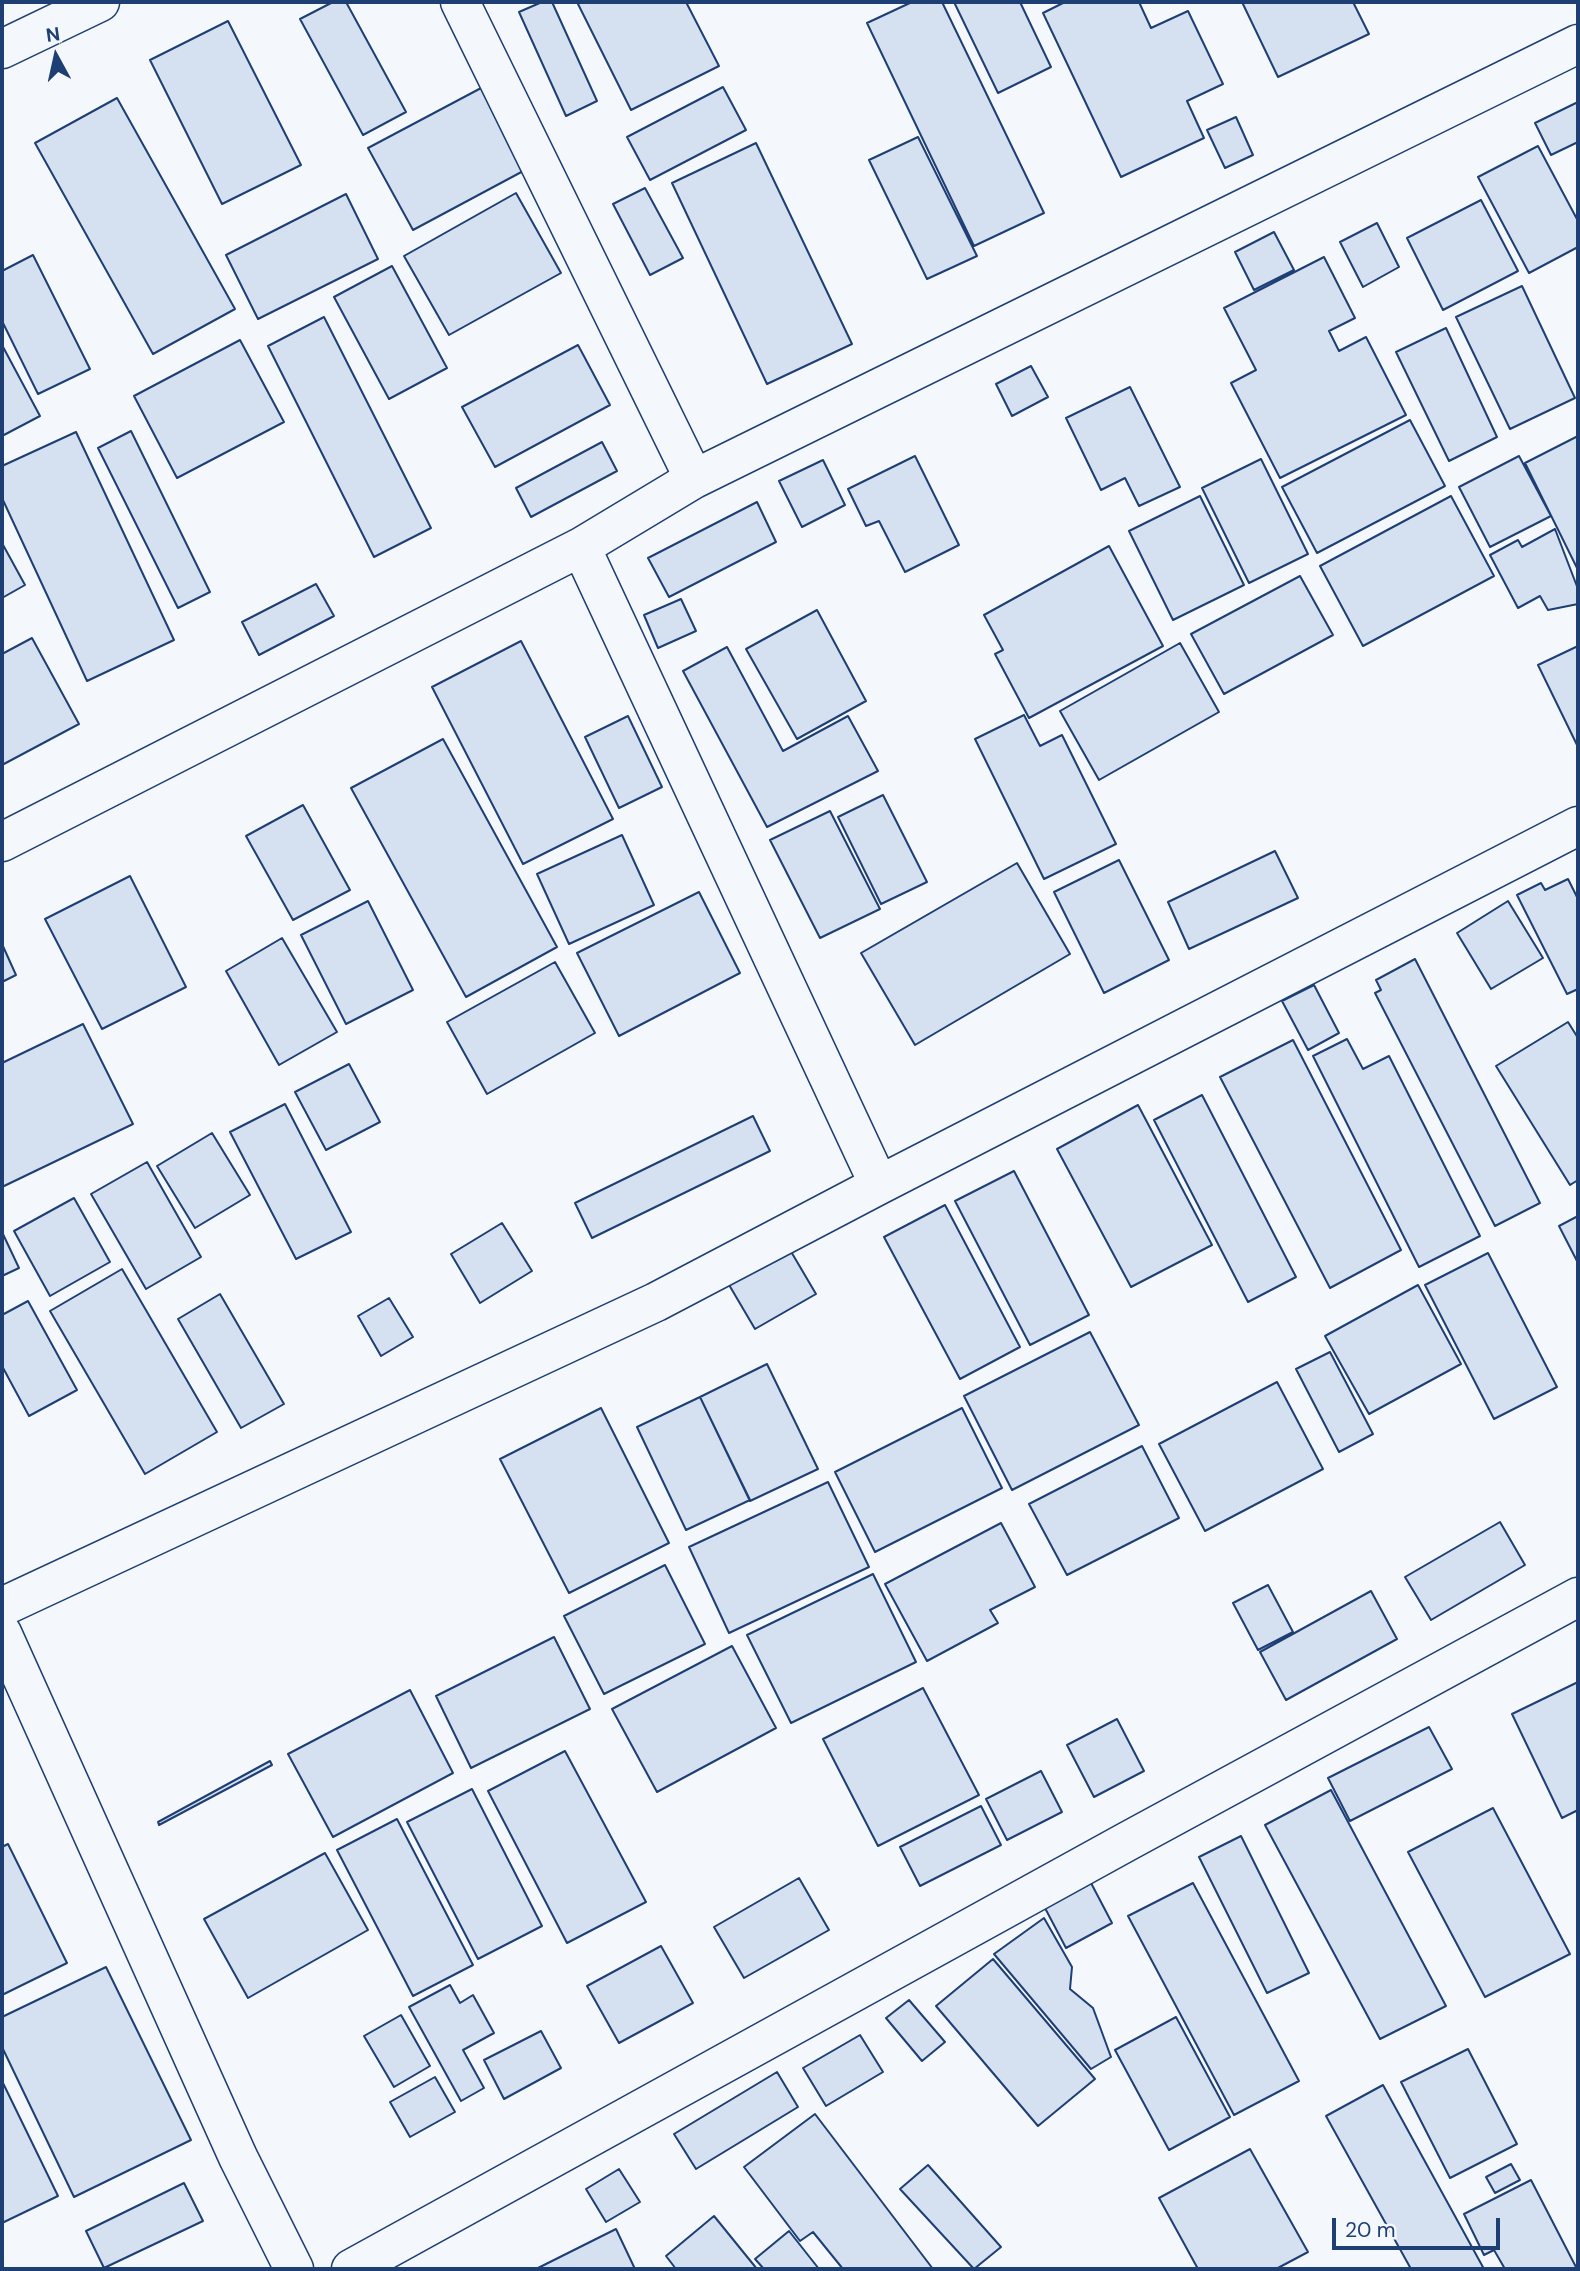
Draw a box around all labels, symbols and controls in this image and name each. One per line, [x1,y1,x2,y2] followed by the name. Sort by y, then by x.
[21,21,91,91] north arrow
[44,21,62,48] text: N
[1335,2204,1503,2248] scale bar
[1345,2216,1396,2244] text: 20 m

